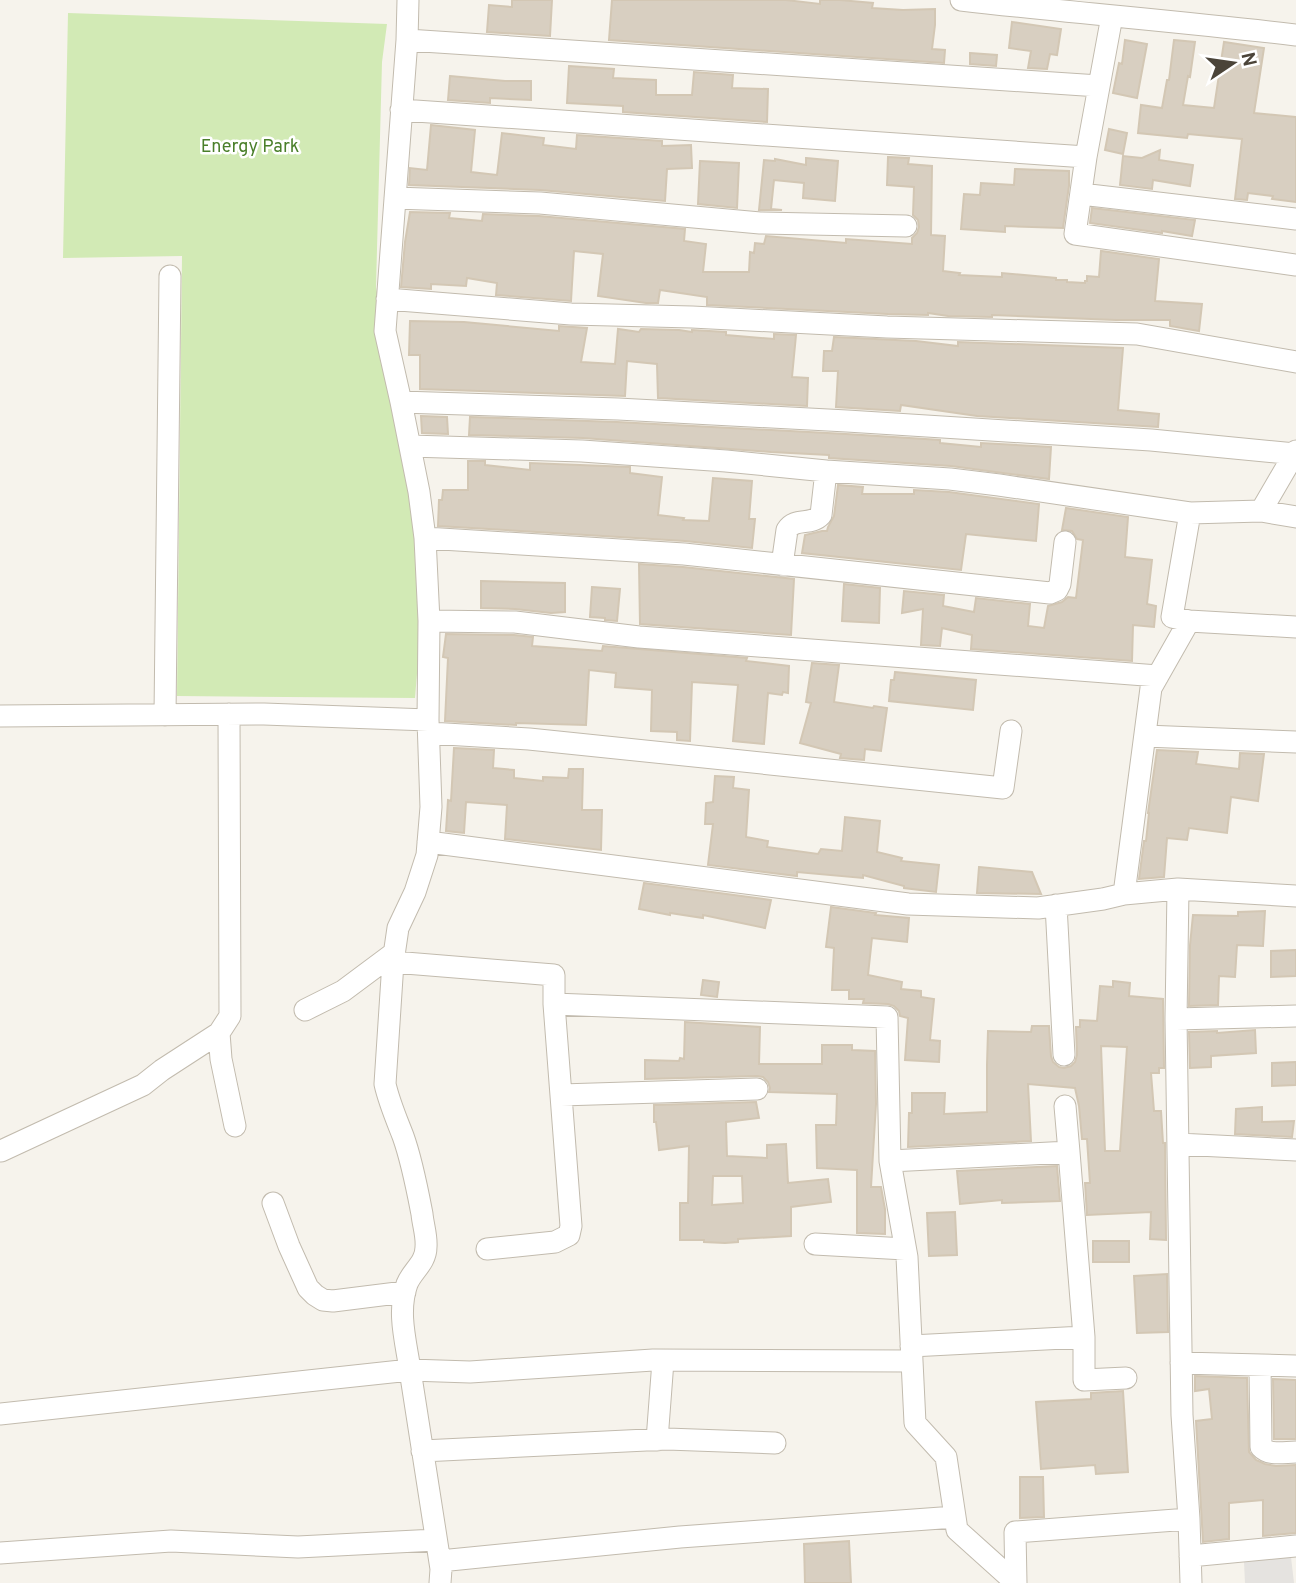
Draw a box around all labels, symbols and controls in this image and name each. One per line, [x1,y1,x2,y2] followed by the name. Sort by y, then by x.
[1198,28,1268,98] north arrow
[1234,50,1261,69] text: N
[201,136,299,159] park label: Energy Park

